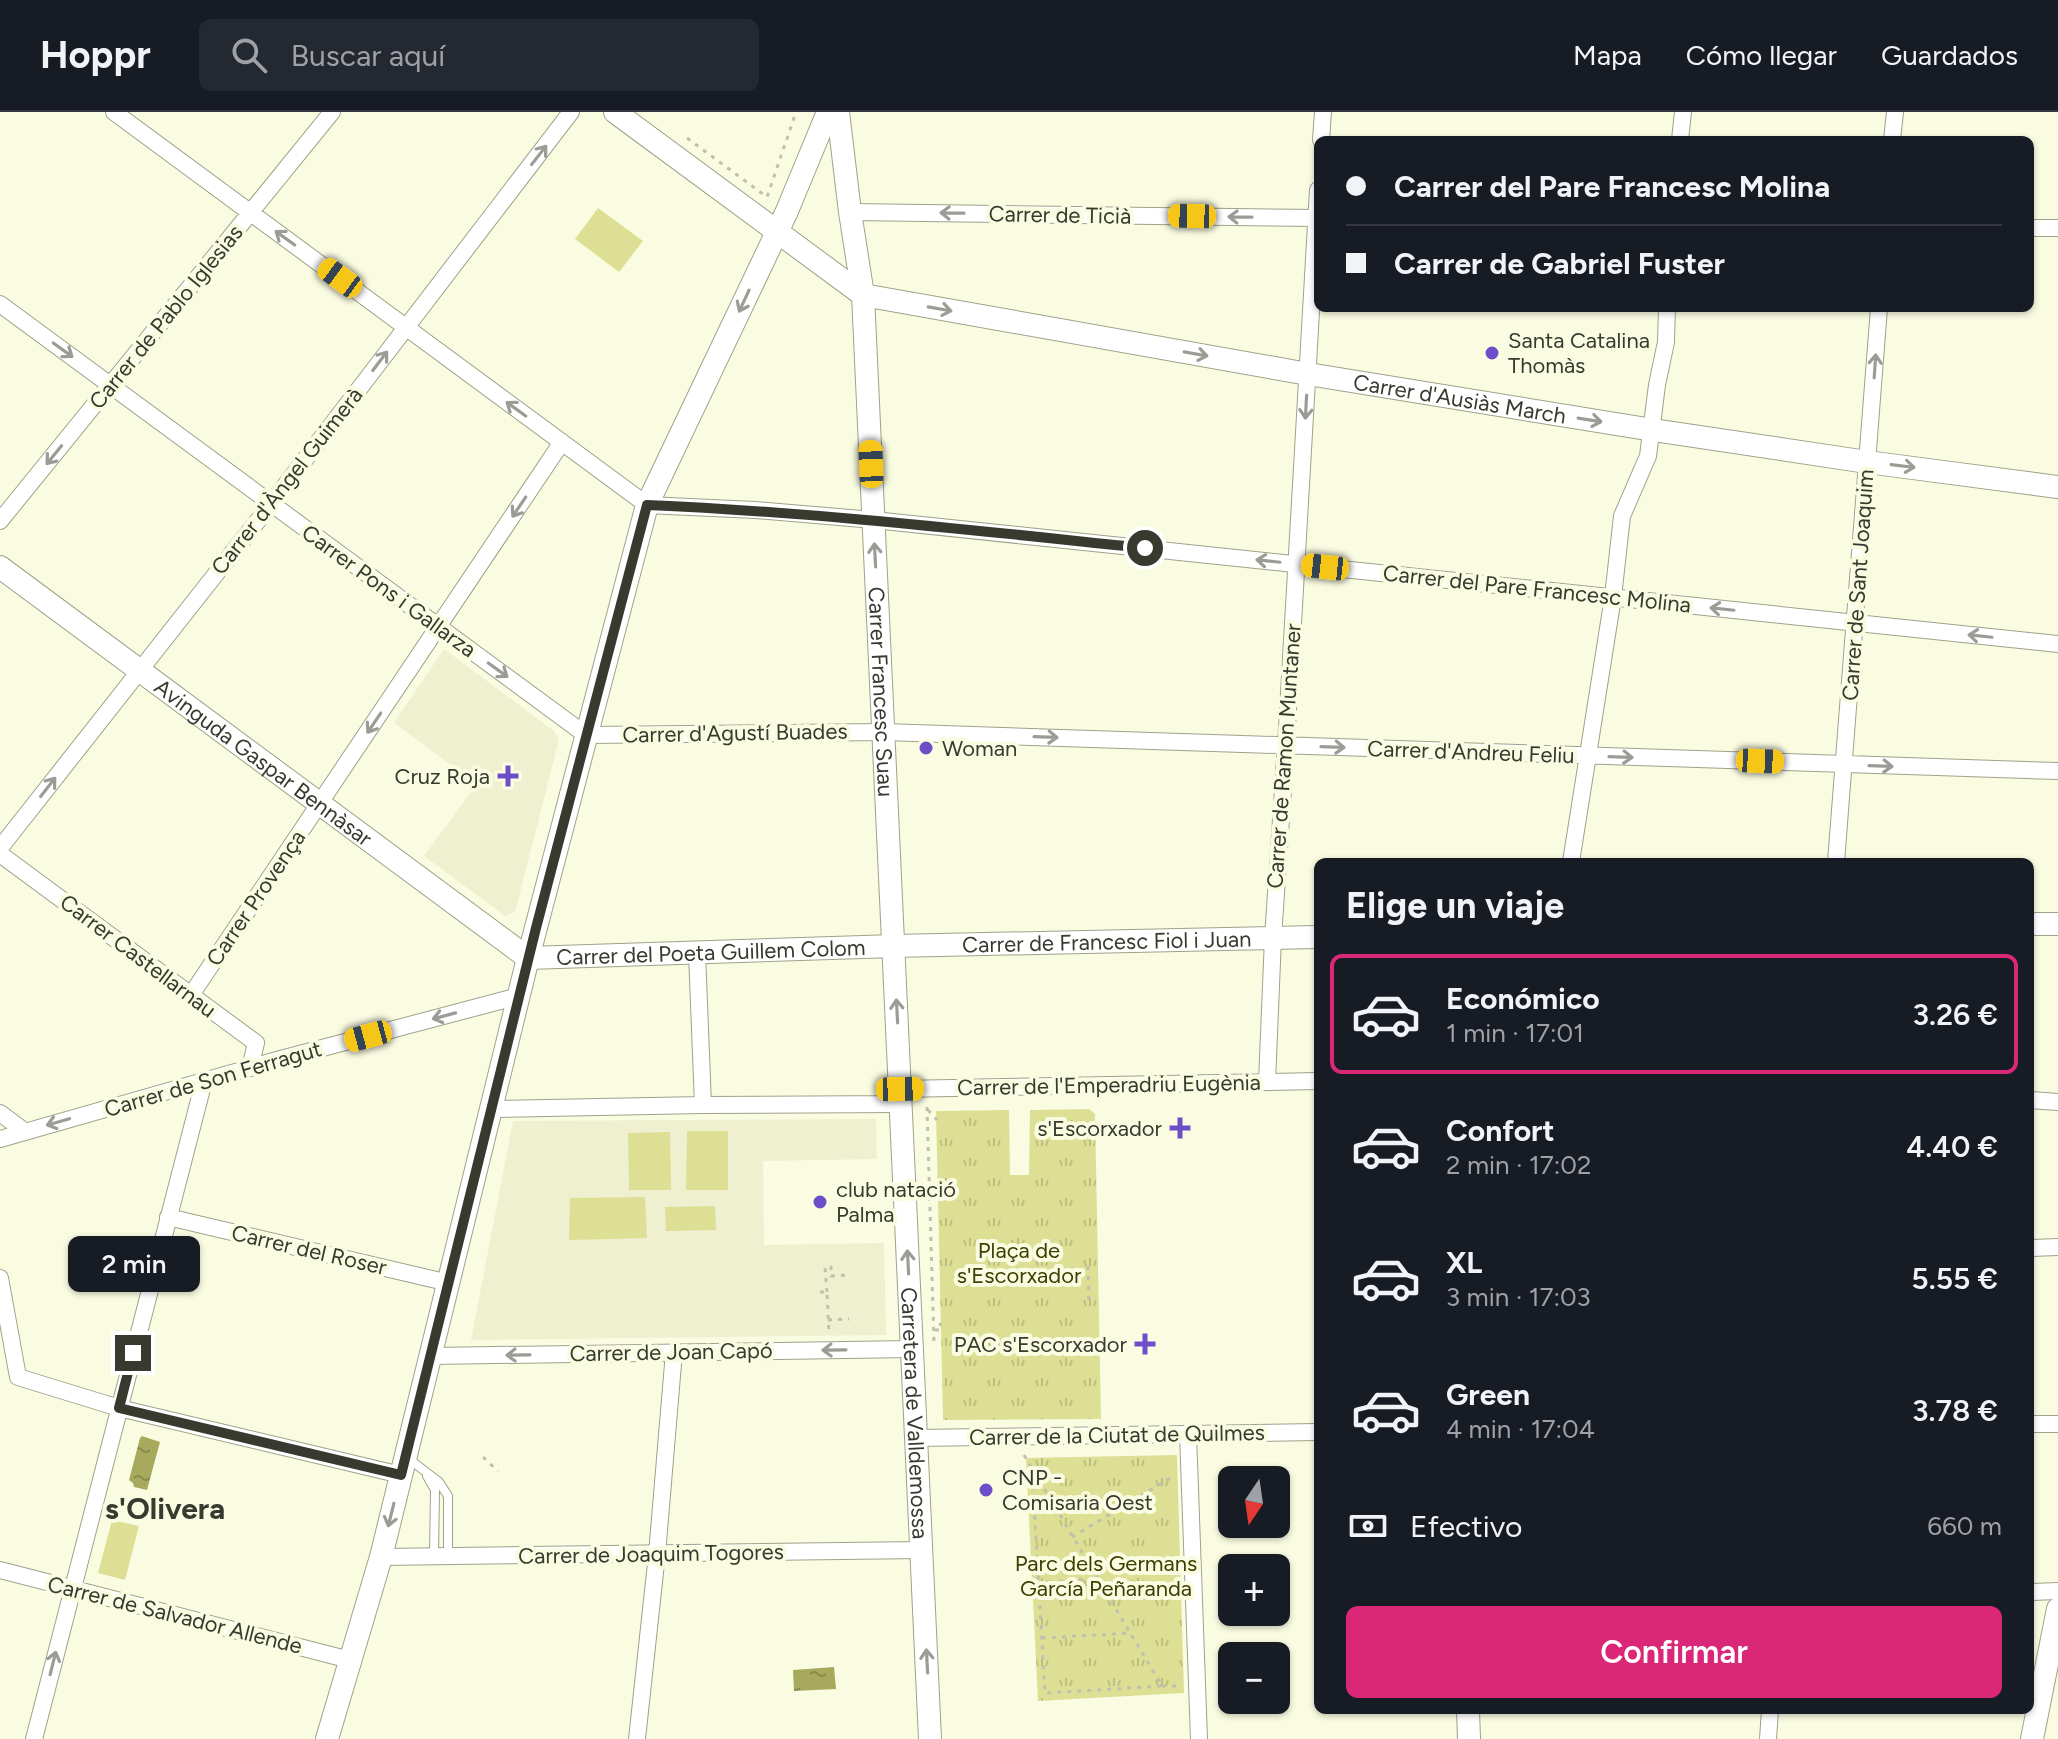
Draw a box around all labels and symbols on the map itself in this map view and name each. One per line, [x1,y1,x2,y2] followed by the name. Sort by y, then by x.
[530,145,547,166] one-way arrow
[988,200,1132,230] street label: Carrer de Ticià
[1168,204,1216,228] car
[939,205,966,221] one-way arrow
[1227,209,1254,225] one-way arrow
[83,219,249,415] street label: Carrer de Pablo Iglesias
[274,229,296,246] one-way arrow
[314,254,366,302] car
[736,289,751,313] one-way arrow
[927,302,952,317] one-way arrow
[1508,327,1650,379] place label: Santa Catalina Thomàs
[52,341,73,358] one-way arrow
[1483,344,1501,362] marker: Santa Catalina Thomàs
[1183,348,1208,363] one-way arrow
[372,351,389,372] one-way arrow
[1868,353,1883,379] one-way arrow
[1352,368,1568,429] street label: Carrer d'Ausiàs March
[206,382,368,580] street label: Carrer d'Àngel Guimerà
[1298,393,1313,420] one-way arrow
[506,400,528,417] one-way arrow
[1577,414,1603,429] one-way arrow
[858,440,884,488] car
[45,444,63,465] one-way arrow
[1889,459,1916,474] one-way arrow
[1836,468,1880,702] street label: Carrer de Sant Joaquim
[511,496,527,518] one-way arrow
[297,519,481,663] street label: Carrer Pons i Gallarza
[1127,530,1163,566] route start
[868,542,883,569] one-way arrow
[1300,553,1350,581] car
[1255,554,1282,569] one-way arrow
[1382,559,1692,619] street label: Carrer del Pare Francesc Molina
[863,586,900,798] street label: Carrer Francesc Suau
[1709,601,1736,616] one-way arrow
[1261,622,1307,889] street label: Carrer de Ramon Muntaner
[1968,628,1994,643] one-way arrow
[486,662,508,679] one-way arrow
[150,673,378,852] street label: Avinguda Gaspar Bennàsar
[366,712,382,734] one-way arrow
[622,718,848,748] street label: Carrer d'Agustí Buades
[1032,730,1059,745] one-way arrow
[942,735,1017,762] place label: Woman
[1367,735,1575,769] street label: Carrer d'Andreu Feliu
[917,739,935,757] marker: Woman
[1319,739,1346,755] one-way arrow
[1736,748,1784,774] car
[1607,749,1634,764] one-way arrow
[1867,758,1894,773] one-way arrow
[395,763,490,790] place label: Cruz Roja
[497,765,519,787] marker: Cruz Roja
[40,777,57,798] one-way arrow
[201,825,311,971] street label: Carrer Provença
[55,888,221,1024] street label: Carrer Castellarnau
[962,925,1252,958] street label: Carrer de Francesc Fiol i Juan
[556,933,866,971] street label: Carrer del Poeta Guillem Colom
[889,998,904,1025] one-way arrow
[431,1010,457,1025] one-way arrow
[342,1018,394,1054] car
[101,1035,325,1123] street label: Carrer de Son Ferragut
[957,1069,1261,1101] street label: Carrer de l'Emperadriu Eugènia
[876,1077,924,1101] car
[45,1115,71,1130] one-way arrow
[1037,1115,1163,1142] place label: s'Escorxador
[1169,1117,1191,1139] marker: s'Escorxador
[836,1176,956,1228] place label: club natació Palma
[811,1193,829,1211] marker: club natació Palma
[229,1219,390,1281] street label: Carrer del Roser
[67,1237,199,1293] callout: 2 min
[957,1237,1082,1289] park label: Plaça de s'Escorxador
[901,1249,916,1276] one-way arrow
[896,1286,934,1540] street label: Carretera de Valldemossa
[954,1331,1128,1358] place label: PAC s'Escorxador
[1134,1333,1156,1355] marker: PAC s'Escorxador
[115,1335,151,1371] route end
[569,1337,773,1367] street label: Carrer de Joan Capó
[821,1342,848,1358] one-way arrow
[505,1347,532,1362] one-way arrow
[969,1419,1265,1451] street label: Carrer de la Ciutat de Quilmes
[1002,1464,1153,1516] place label: CNP - Comisaria Oest
[1218,1466,1290,1538] north arrow
[977,1481,995,1499] marker: CNP - Comisaria Oest
[105,1490,225,1527] district label: s'Olivera
[383,1502,398,1528] one-way arrow
[518,1538,784,1570] street label: Carrer de Joaquim Togores
[1015,1550,1197,1602] park label: Parc dels Germans García Peñaranda
[45,1570,305,1660] street label: Carrer de Salvador Allende
[919,1648,934,1675] one-way arrow
[47,1651,62,1677] one-way arrow

